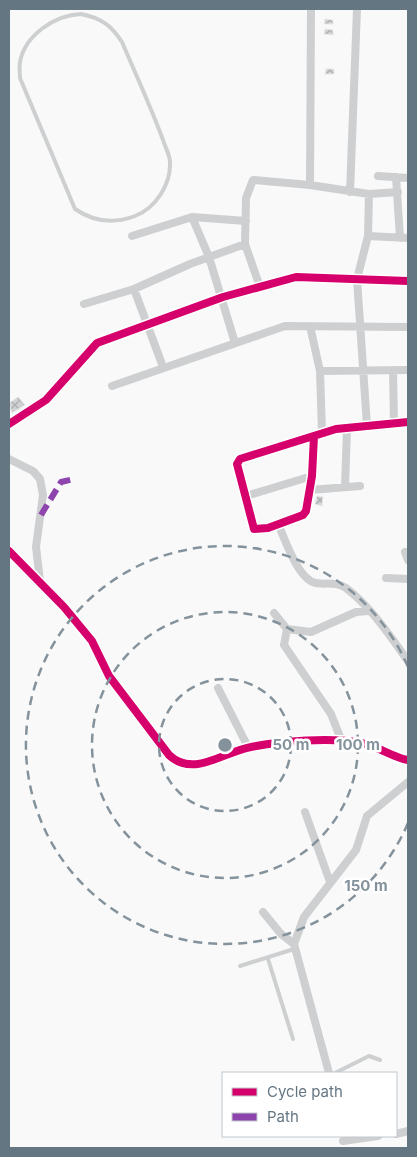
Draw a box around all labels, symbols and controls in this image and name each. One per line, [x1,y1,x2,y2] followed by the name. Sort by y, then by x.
[273,735,309,754] text: 50 m
[336,735,380,754] text: 100 m
[216,736,234,754] centre of rings
[344,876,388,895] text: 150 m
[222,1072,397,1137] legend
[267,1082,343,1101] text: Cycle path
[267,1107,299,1126] text: Path

